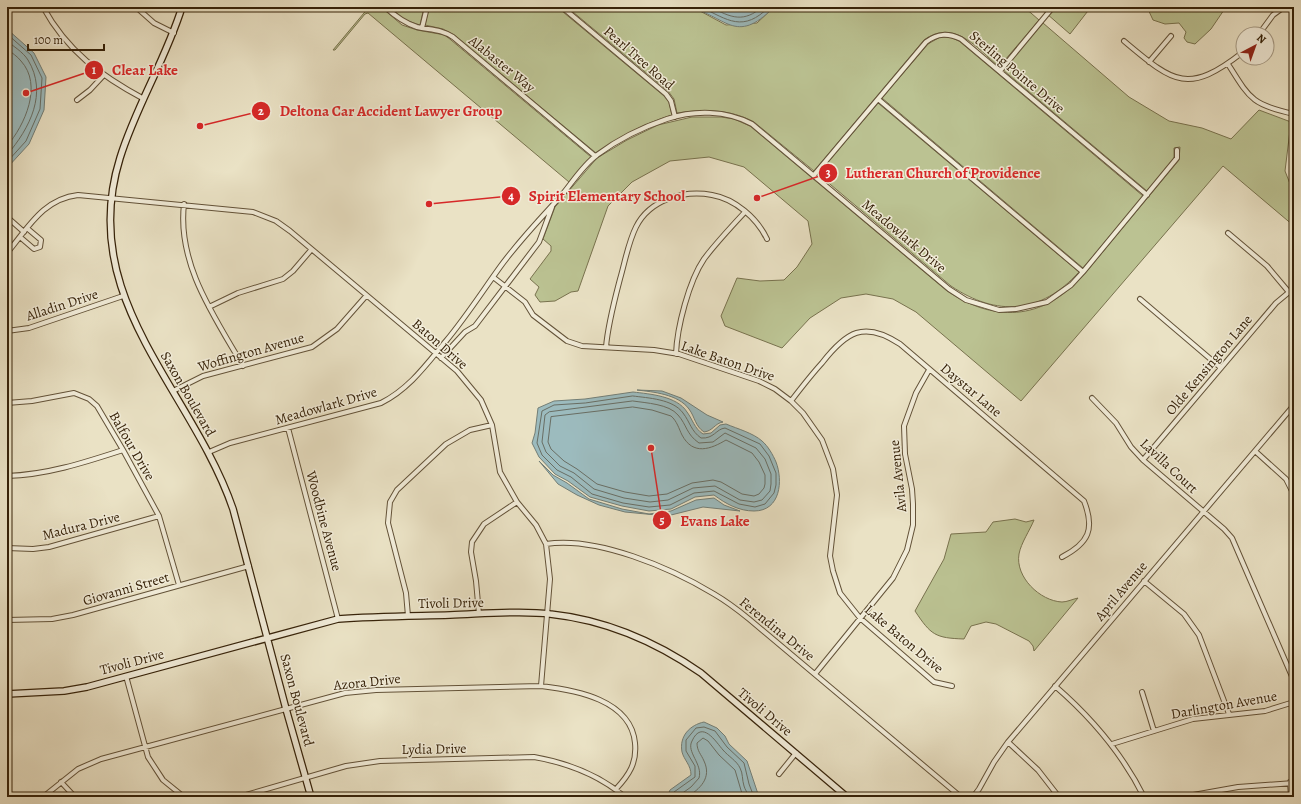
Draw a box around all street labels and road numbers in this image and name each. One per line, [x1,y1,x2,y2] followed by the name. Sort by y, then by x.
[599,22,679,94] street label: Pearl Tree Road
[965,26,1069,118] street label: Sterling Pointe Drive
[464,31,540,97] street label: Alabaster Way
[858,195,950,277] street label: Meadowlark Drive
[23,284,100,326] street label: Alladin Drive
[1161,311,1257,419] street label: Olde Kensington Lane
[408,314,472,374] street label: Baton Drive
[195,328,306,377] street label: Woffington Avenue
[679,336,777,386] street label: Lake Baton Drive
[156,348,220,440] street label: Saxon Boulevard
[936,359,1006,421] street label: Daystar Lane
[273,382,379,430] street label: Meadowlark Drive
[105,408,159,484] street label: Balfour Drive
[1136,434,1202,498] street label: Lavilla Court
[885,439,911,514] street label: Avila Avenue
[301,468,346,573] street label: Woodbine Avenue
[40,507,122,545] street label: Madura Drive
[1090,557,1152,626] street label: April Avenue
[81,568,172,610] street label: Giovanni Street
[418,593,484,613] street label: Tivoli Drive
[735,593,819,665] street label: Ferendina Drive
[860,600,948,678] street label: Lake Baton Drive
[98,644,166,680] street label: Tivoli Drive
[276,652,319,749] street label: Saxon Boulevard
[331,669,402,695] street label: Azora Drive
[734,684,796,740] street label: Tivoli Drive
[1169,686,1279,724] street label: Darlington Avenue
[401,739,467,759] street label: Lydia Drive

